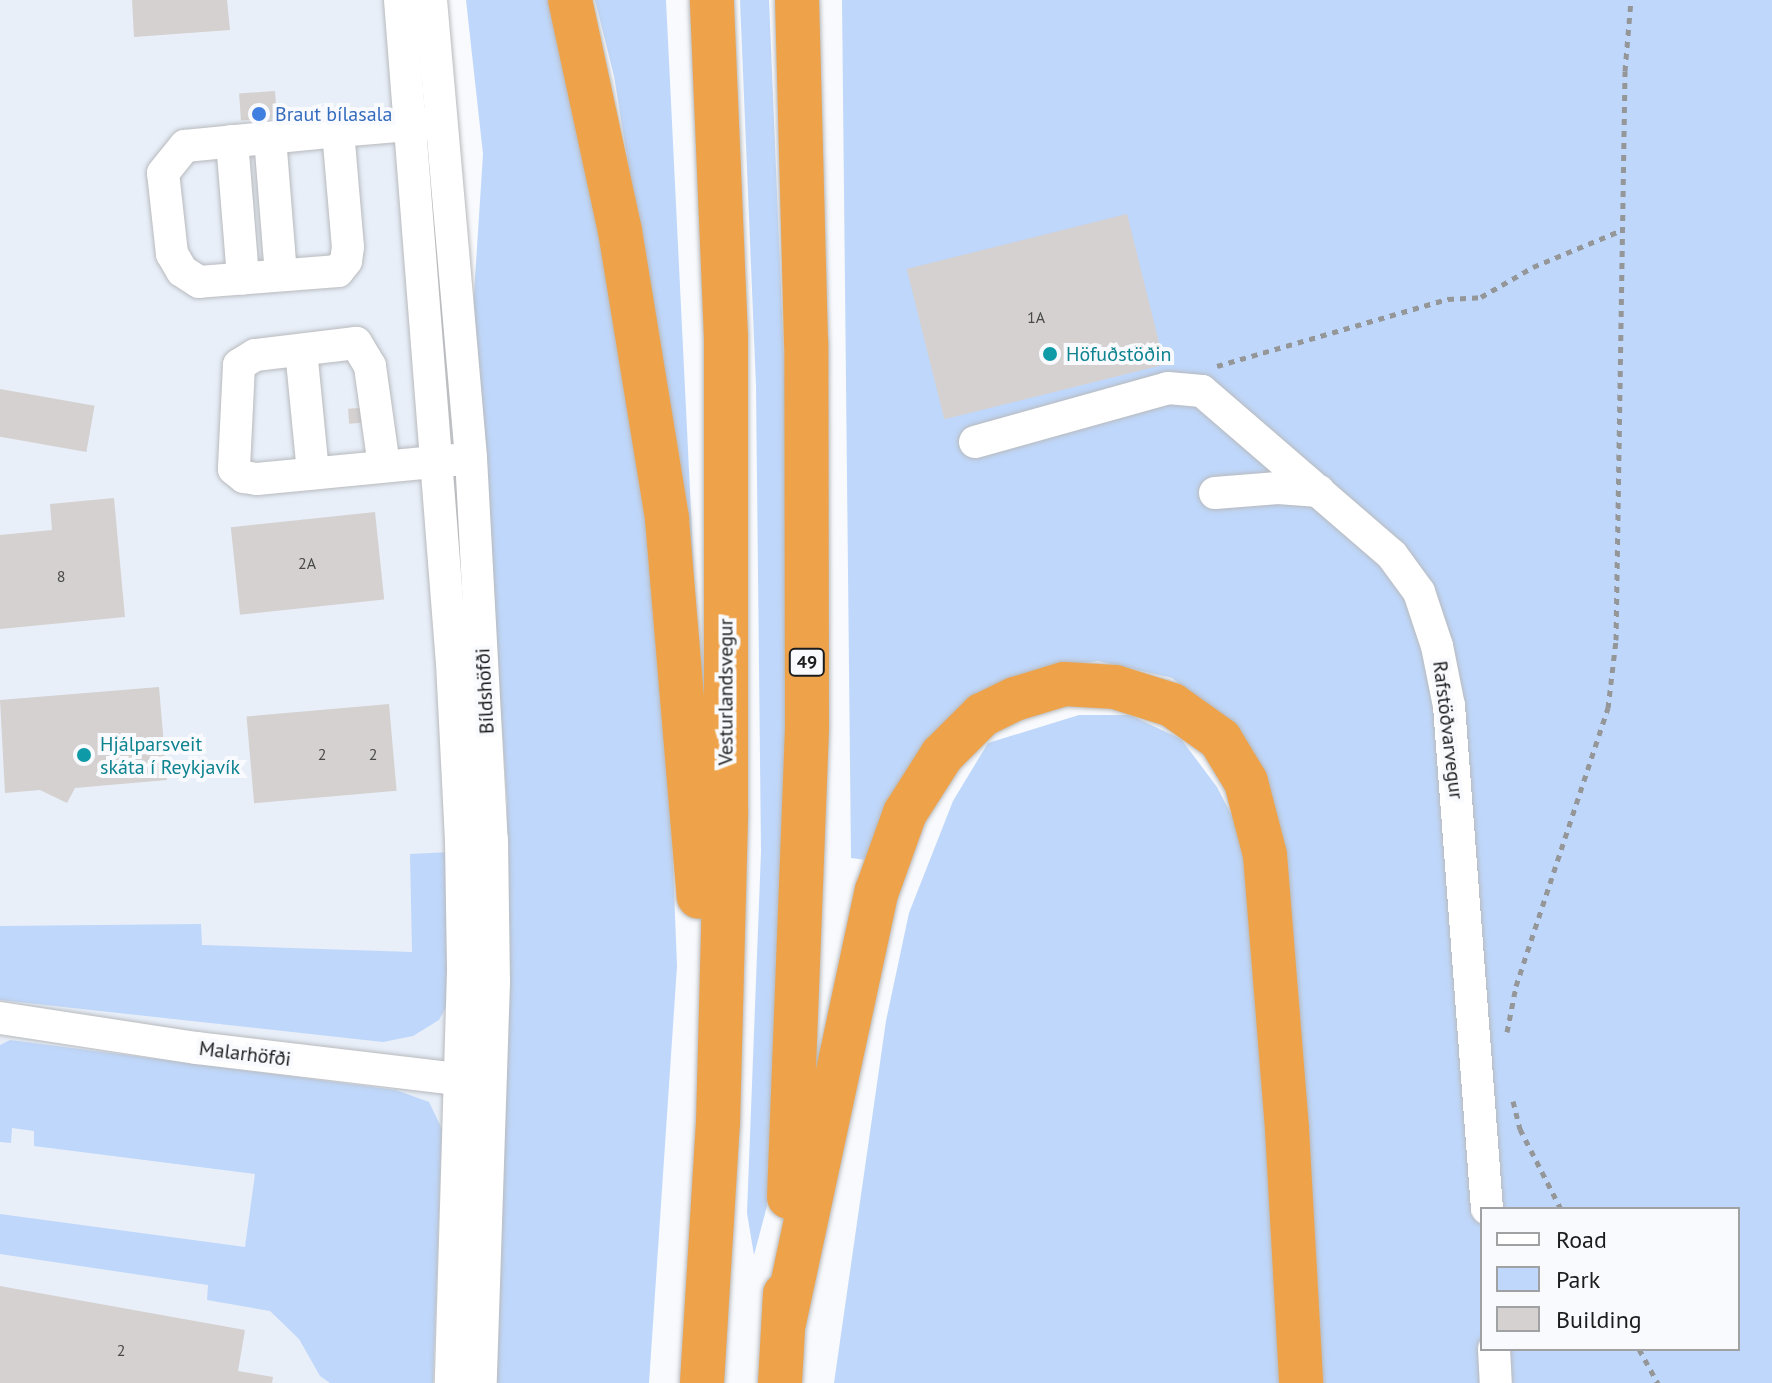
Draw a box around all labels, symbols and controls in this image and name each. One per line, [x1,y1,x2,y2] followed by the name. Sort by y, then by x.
[275,102,392,126] place label: Braut bílasala
[250,105,268,123] marker: Braut bílasala
[1027,307,1045,327] house number: 1A
[1066,342,1172,366] place label: Höfuðstöðin
[1041,345,1059,363] marker: Höfuðstöðin
[298,553,316,573] house number: 2A
[57,566,65,586] house number: 8
[714,619,738,765] street label: Vesturlandsvegur
[471,647,499,735] street label: Bíldshöfði
[787,648,827,676] road number: 49
[1428,660,1468,800] street label: Rafstöðvarvegur
[100,732,240,779] place label: Hjálparsveit skáta í Reykjavík
[318,744,326,764] house number: 2
[369,744,377,764] house number: 2
[75,746,93,764] marker: Hjálparsveit skáta í Reykjavík
[198,1036,292,1072] street label: Malarhöfði
[1480,1207,1740,1351] legend
[1556,1224,1607,1255] text: Road
[1556,1264,1600,1295] text: Park
[1556,1304,1642,1335] text: Building
[117,1340,125,1360] house number: 2

